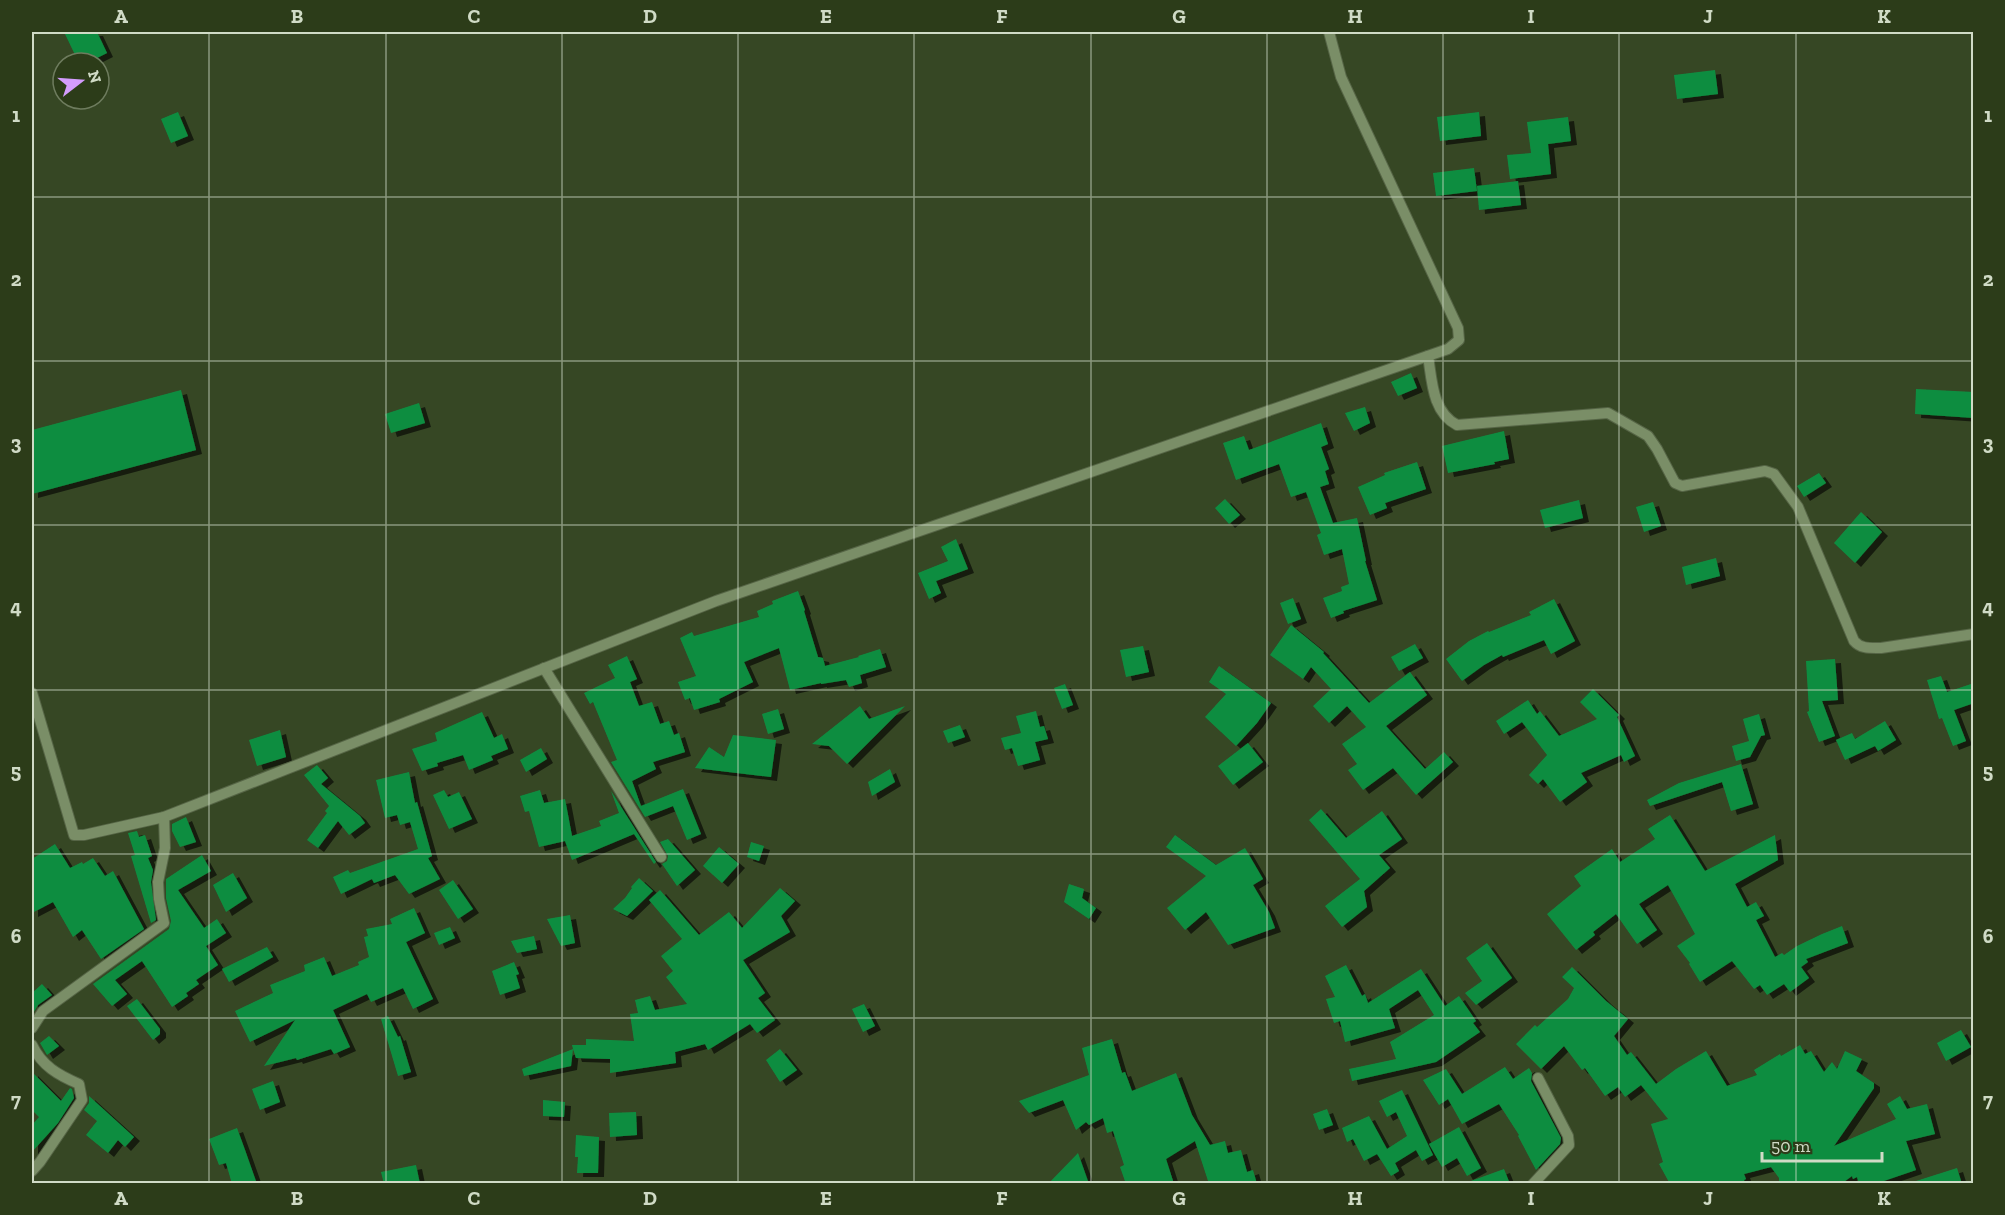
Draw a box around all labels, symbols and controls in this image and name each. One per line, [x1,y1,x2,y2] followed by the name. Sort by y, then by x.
[114,4,128,28] text: A
[291,4,303,28] text: B
[468,4,481,28] text: C
[643,4,657,28] text: D
[820,4,832,28] text: E
[996,4,1008,28] text: F
[1172,4,1186,28] text: G
[1347,4,1363,28] text: H
[1527,4,1535,28] text: I
[1703,4,1713,28] text: J
[1877,4,1891,28] text: K
[51,51,111,111] north arrow
[84,68,106,85] text: N
[12,103,20,127] text: 1
[1984,103,1992,127] text: 1
[11,267,22,291] text: 2
[1983,267,1994,291] text: 2
[11,431,22,455] text: 3
[1983,431,1994,455] text: 3
[10,595,22,619] text: 4
[1982,595,1994,619] text: 4
[11,759,21,783] text: 5
[1983,759,1993,783] text: 5
[11,924,22,948] text: 6
[1983,924,1994,948] text: 6
[11,1088,21,1112] text: 7
[1983,1088,1993,1112] text: 7
[1762,1125,1882,1163] scale bar
[1771,1135,1811,1157] text: 50 m
[114,1186,128,1210] text: A
[291,1186,303,1210] text: B
[468,1186,481,1210] text: C
[643,1186,657,1210] text: D
[820,1186,832,1210] text: E
[996,1186,1008,1210] text: F
[1172,1186,1186,1210] text: G
[1347,1186,1363,1210] text: H
[1527,1186,1535,1210] text: I
[1703,1186,1713,1210] text: J
[1877,1186,1891,1210] text: K

